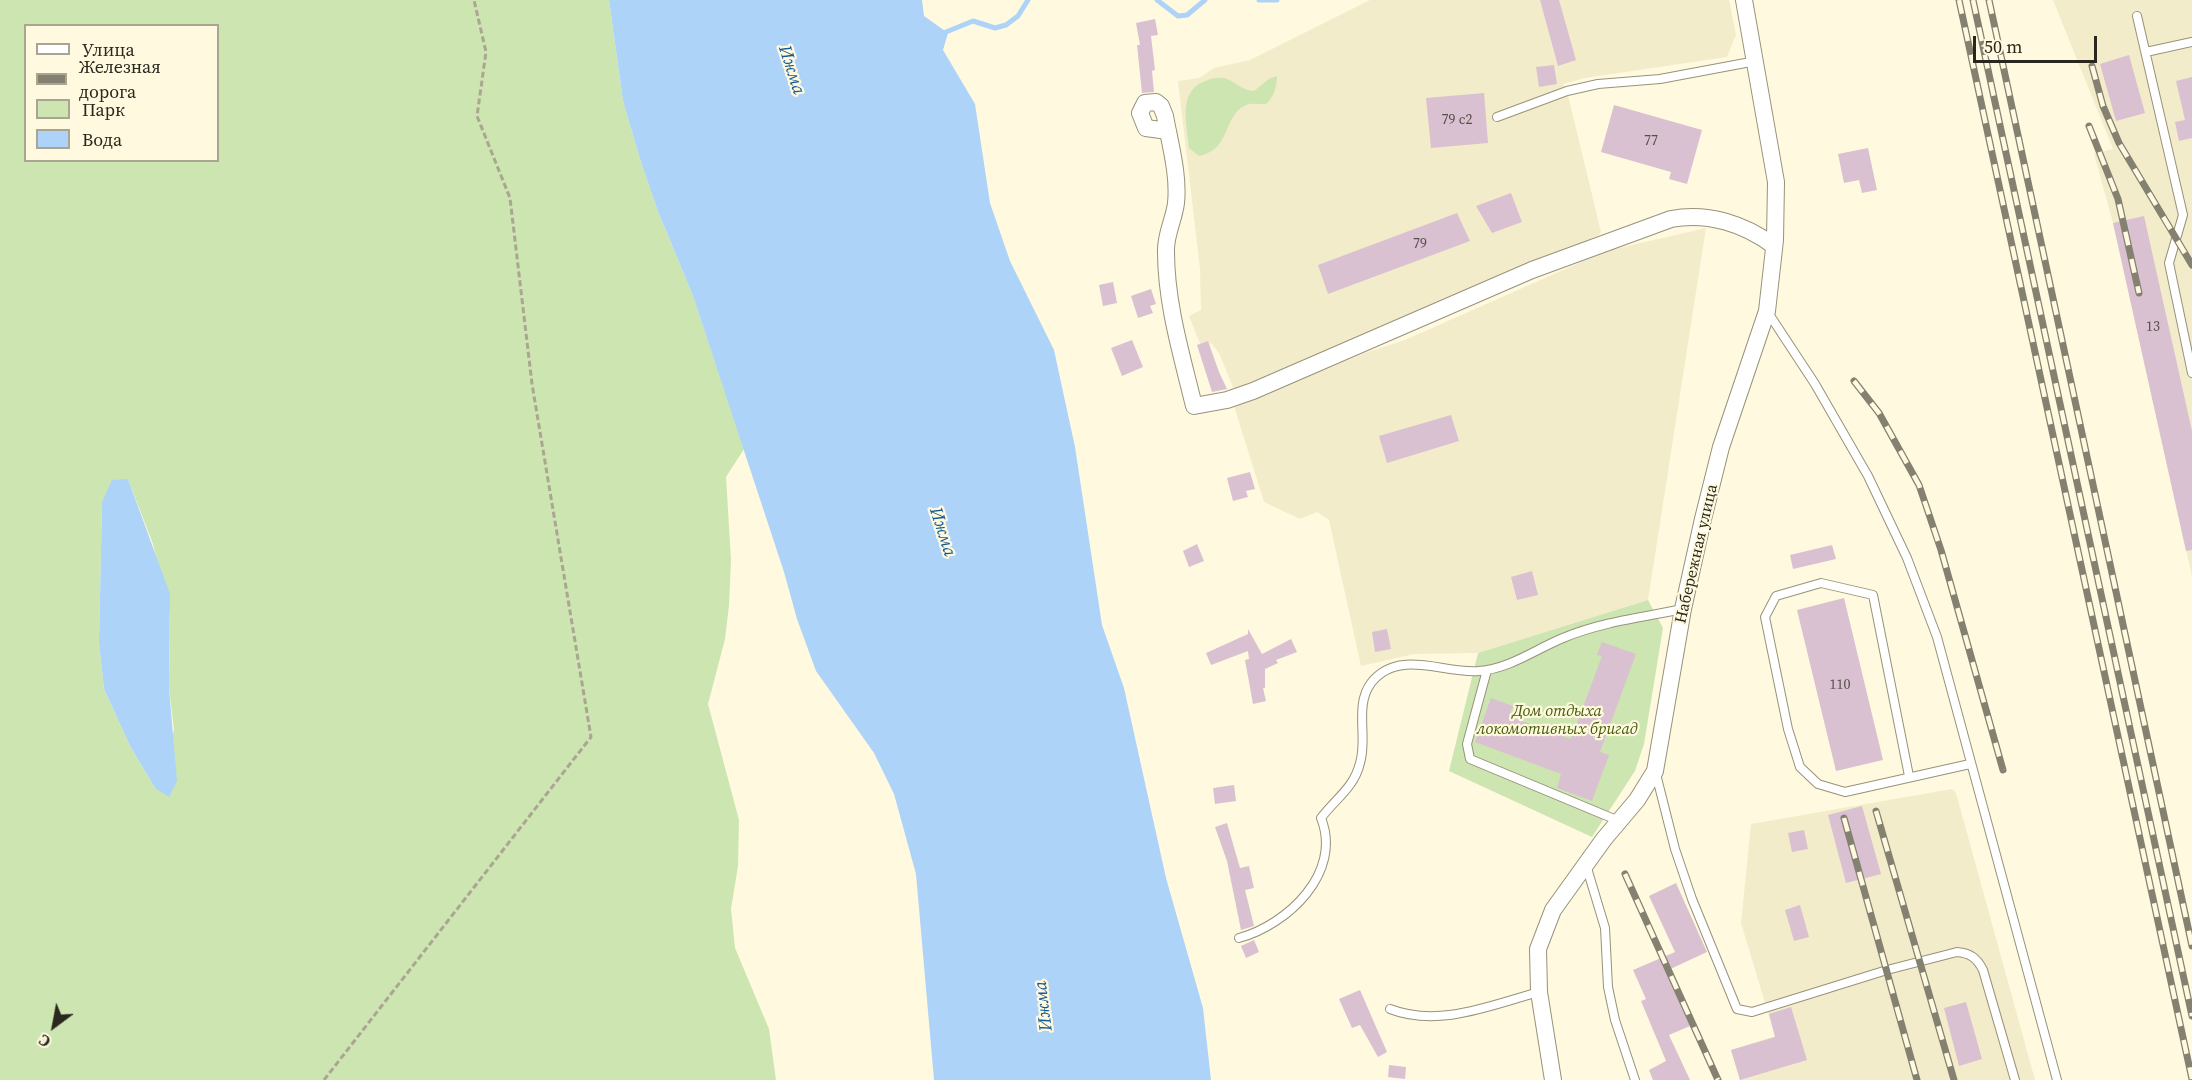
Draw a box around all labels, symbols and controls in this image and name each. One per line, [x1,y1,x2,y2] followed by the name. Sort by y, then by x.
[24,24,219,162] legend
[1976,24,2100,62] scale bar
[1984,34,2022,59] text: 50 m
[82,37,135,62] text: Улица
[773,43,809,97] water label: Ижма
[79,54,161,104] text: Железная дорога
[82,97,125,122] text: Парк
[1441,112,1473,128] house number: 79 с2
[82,127,122,152] text: Вода
[1644,133,1658,149] house number: 77
[1413,236,1427,252] house number: 79
[2146,319,2160,335] house number: 13
[1672,483,1722,625] street label: Набережная улица
[924,505,960,559] water label: Ижма
[1830,677,1850,693] house number: 110
[1477,702,1637,740] park label: Дом отдыха локомотивных бригад
[1030,980,1058,1032] water label: Ижма
[24,996,84,1056] north arrow
[34,1029,55,1053] text: С

